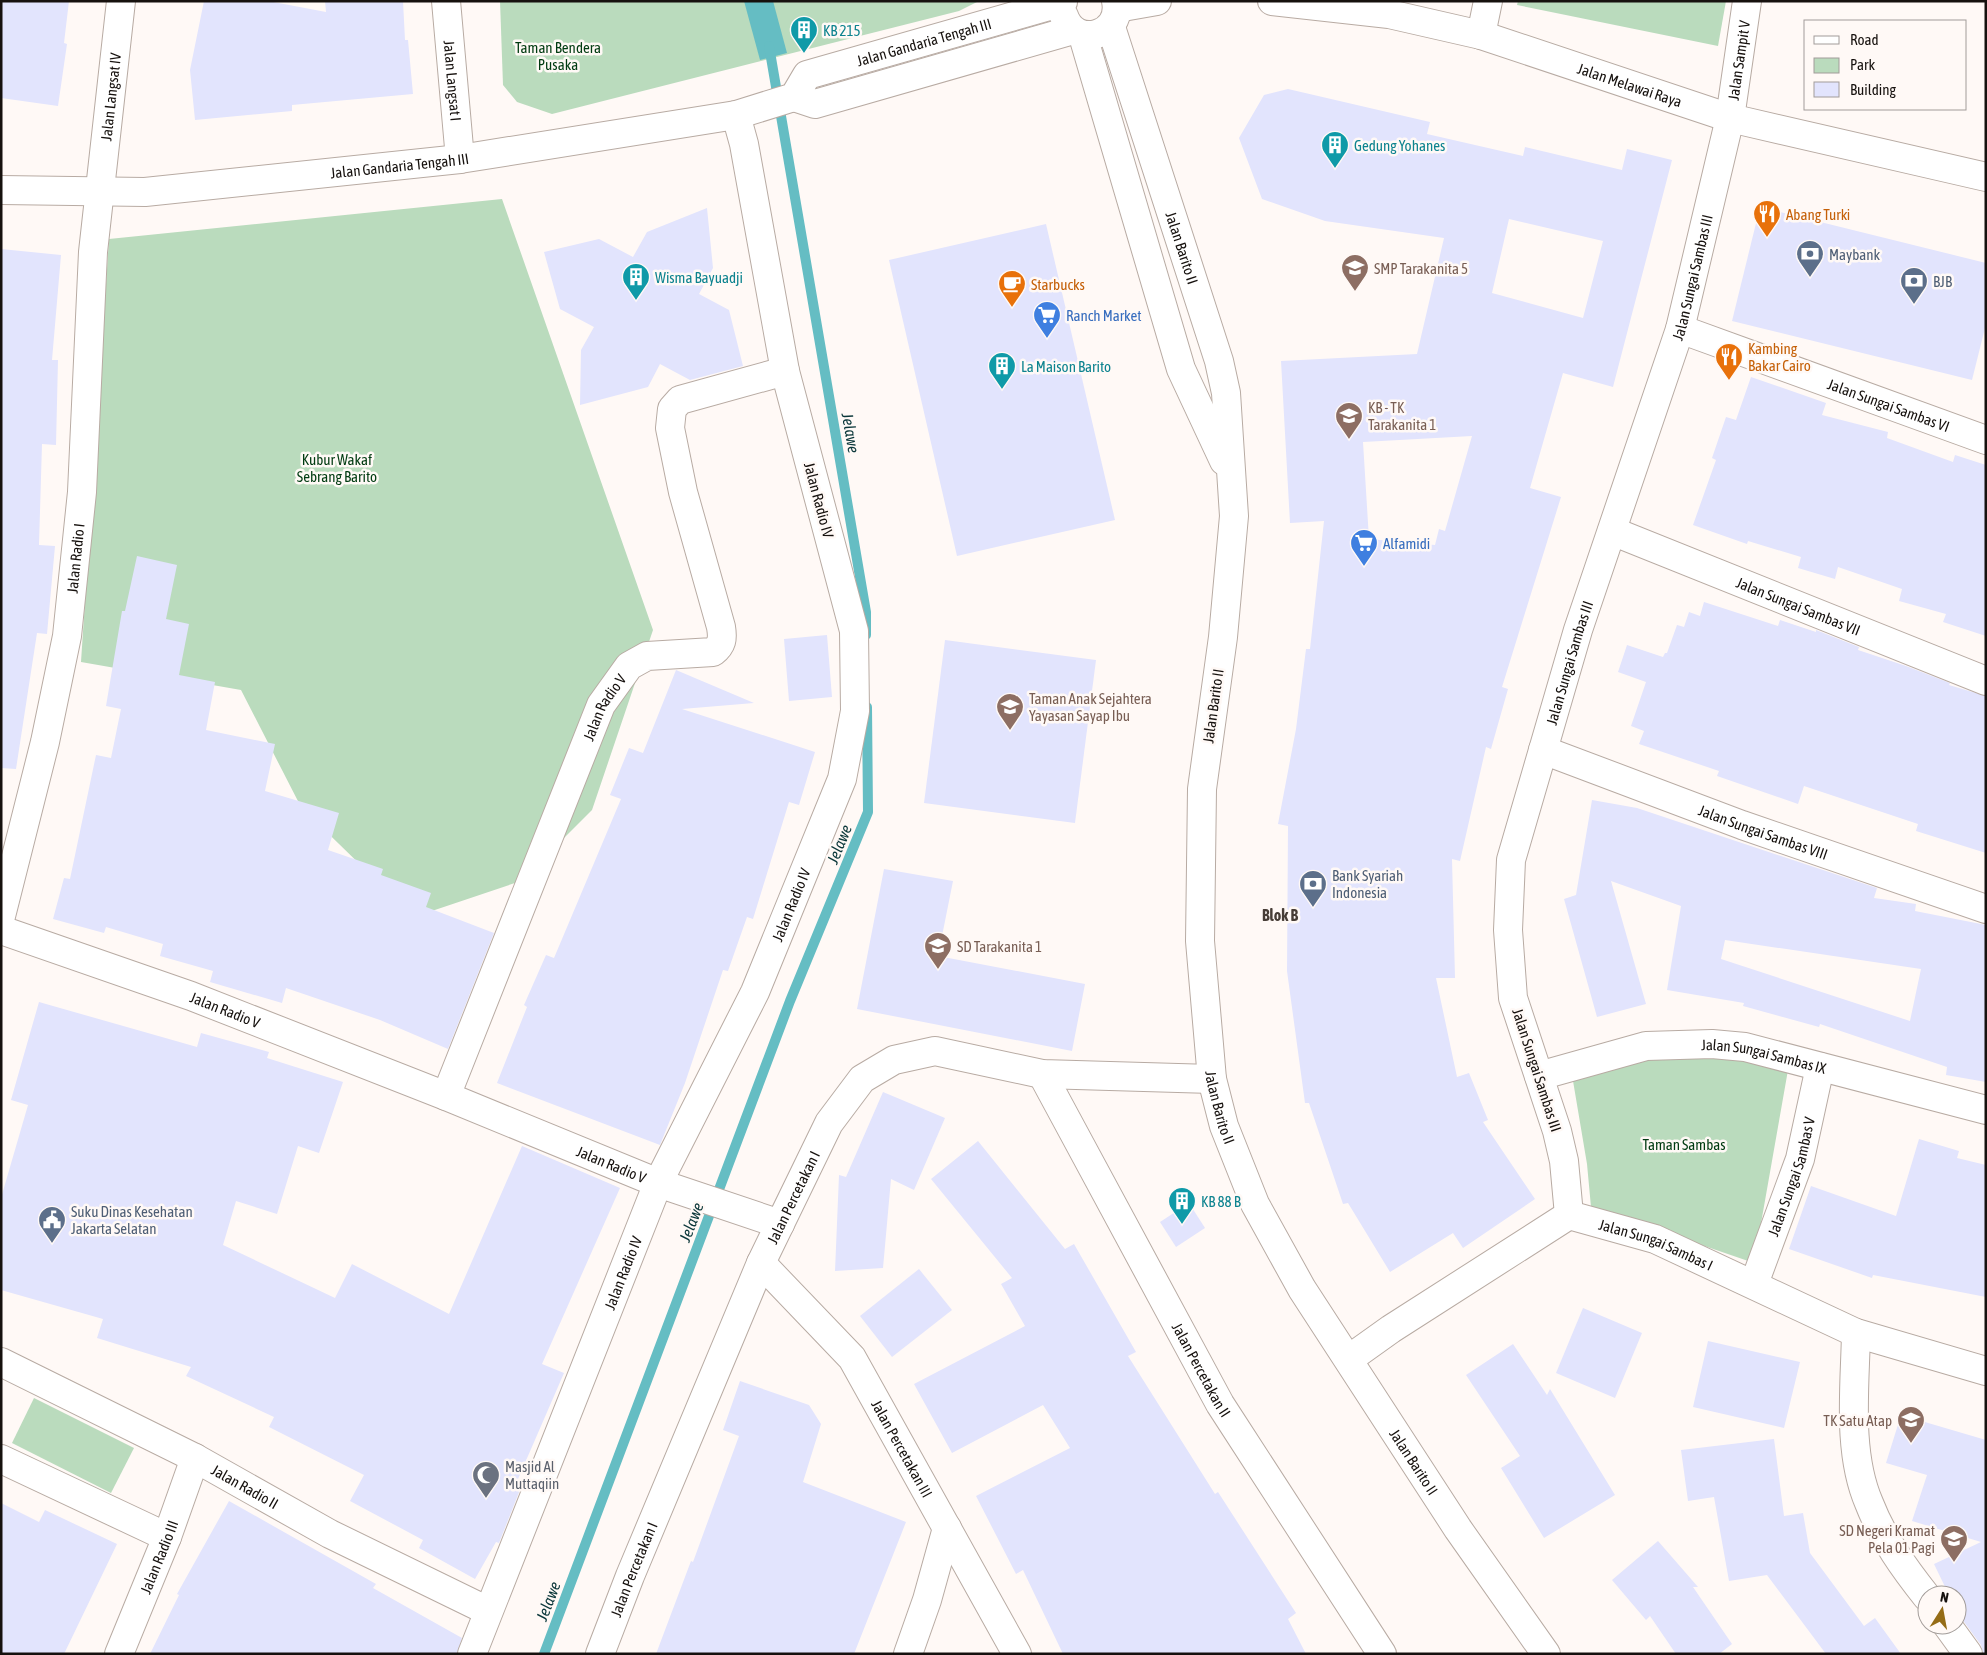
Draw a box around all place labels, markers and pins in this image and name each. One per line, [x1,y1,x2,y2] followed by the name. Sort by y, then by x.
[789,15,819,54] building icon: KB 215
[823,22,861,39] place label: KB 215
[1320,130,1350,169] building icon: Gedung Yohanes
[1354,137,1445,154] place label: Gedung Yohanes
[1752,199,1782,238] restaurant icon: Abang Turki
[1786,206,1850,223] place label: Abang Turki
[1795,239,1825,278] bank icon: Maybank
[1829,246,1881,263] place label: Maybank
[1340,253,1370,292] school or university icon: SMP Tarakanita 5
[1374,260,1468,277] place label: SMP Tarakanita 5
[621,262,651,301] building icon: Wisma Bayuadji
[1899,266,1929,305] bank icon: BJB
[655,269,743,286] place label: Wisma Bayuadji
[997,269,1027,308] cafe icon: Starbucks
[1933,273,1952,290] place label: BJB
[1031,276,1085,293] place label: Starbucks
[1032,300,1062,339] supermarket icon: Ranch Market
[1066,307,1142,324] place label: Ranch Market
[1748,340,1811,374] place label: Kambing Bakar Cairo
[1714,342,1744,381] restaurant icon: Kambing Bakar Cairo
[987,351,1017,390] building icon: La Maison Barito
[1021,358,1111,375] place label: La Maison Barito
[1368,399,1436,433] place label: KB - TK Tarakanita 1
[1334,401,1364,440] school or university icon: KB - TK Tarakanita 1
[1349,528,1379,567] supermarket icon: Alfamidi
[1383,535,1430,552] place label: Alfamidi
[1029,690,1152,724] place label: Taman Anak Sejahtera Yayasan Sayap Ibu
[995,692,1025,731] school or university icon: Taman Anak Sejahtera Yayasan Sayap Ibu
[1332,867,1403,901] place label: Bank Syariah Indonesia
[1298,869,1328,908] bank icon: Bank Syariah Indonesia
[923,931,953,970] school or university icon: SD Tarakanita 1
[957,938,1042,955] place label: SD Tarakanita 1
[1167,1186,1197,1225] building icon: KB 88 B
[1201,1193,1241,1210] place label: KB 88 B
[71,1203,193,1237] place label: Suku Dinas Kesehatan Jakarta Selatan
[37,1205,67,1244] public building icon: Suku Dinas Kesehatan Jakarta Selatan
[1896,1405,1926,1444] school or university icon: TK Satu Atap
[1823,1412,1892,1429] place label: TK Satu Atap
[505,1458,559,1492] place label: Masjid Al Muttaqiin
[471,1460,501,1499] mosque icon: Masjid Al Muttaqiin
[1839,1522,1935,1556] place label: SD Negeri Kramat Pela 01 Pagi
[1939,1524,1969,1563] school or university icon: SD Negeri Kramat Pela 01 Pagi

